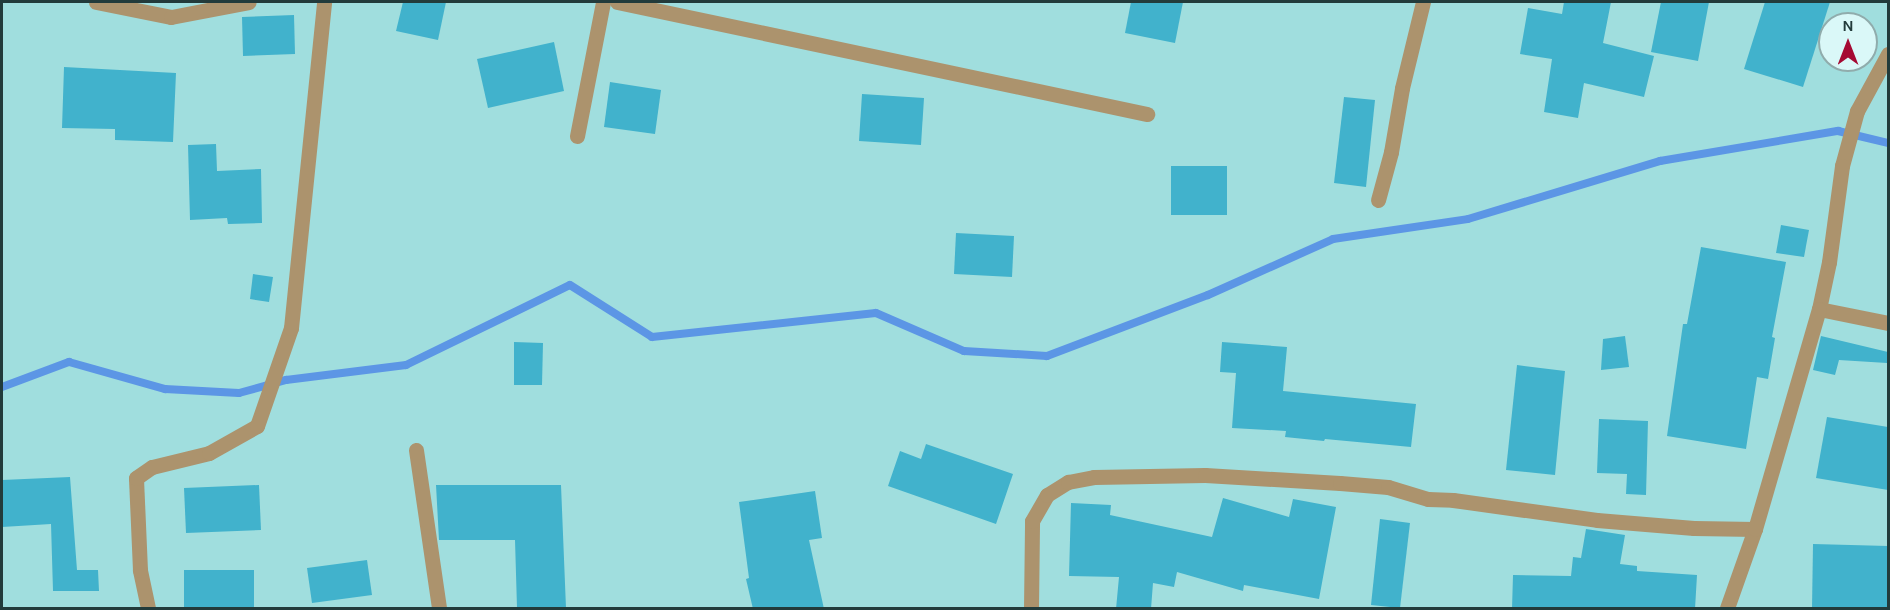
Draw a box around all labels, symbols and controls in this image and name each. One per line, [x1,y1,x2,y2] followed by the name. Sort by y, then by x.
[1818,12,1878,72] north arrow
[1842,16,1854,35] text: N

